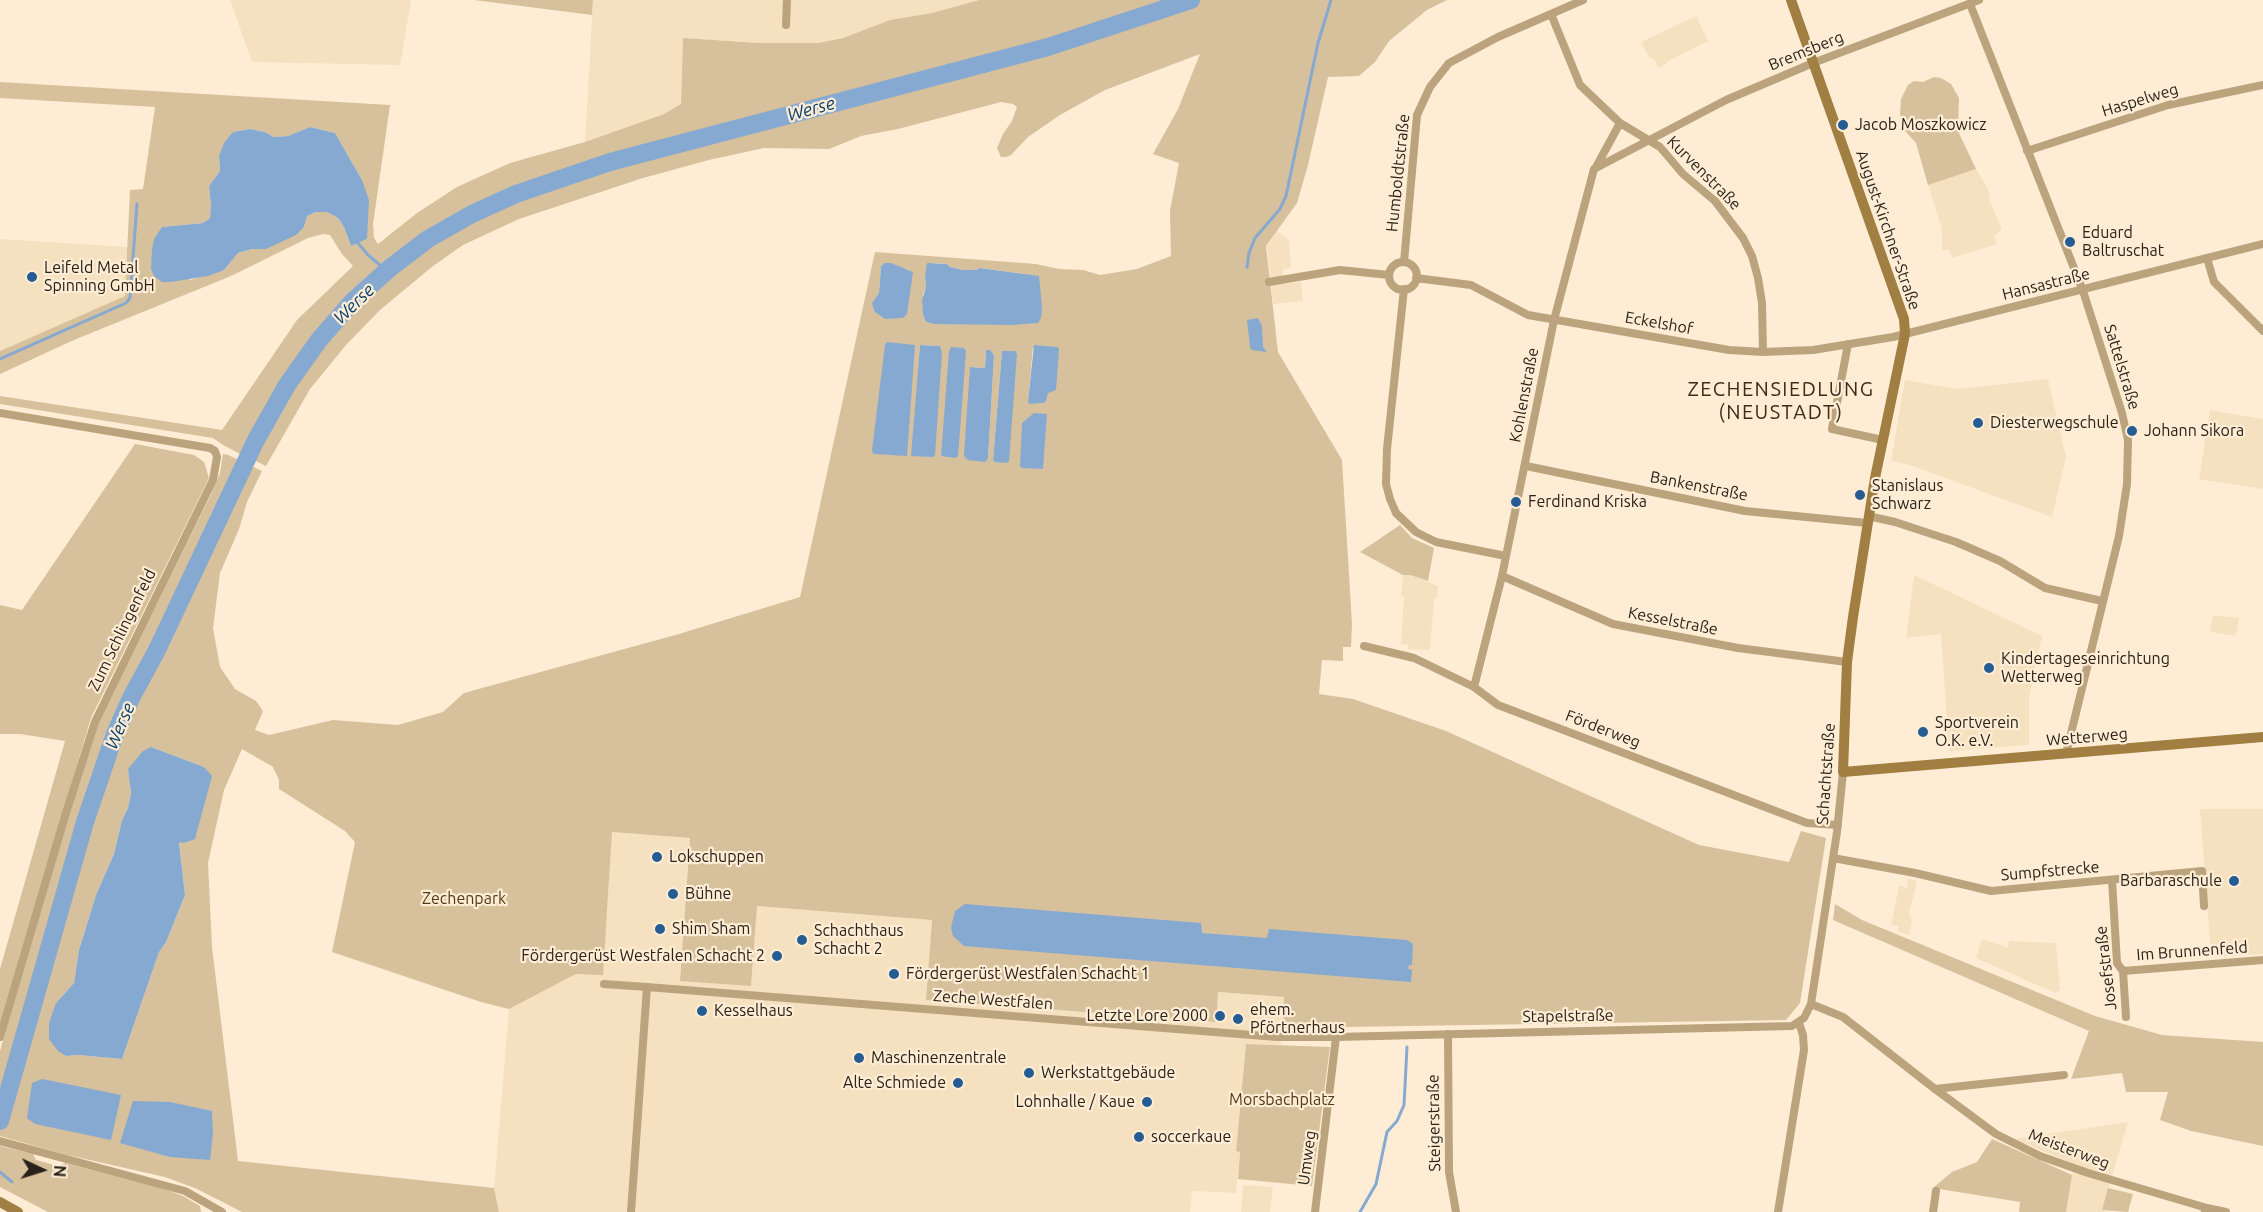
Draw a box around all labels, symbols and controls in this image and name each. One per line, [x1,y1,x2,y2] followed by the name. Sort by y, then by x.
[1766,27,1846,75] street label: Bremsberg
[2099,79,2181,121] street label: Haspelweg
[785,92,837,126] water label: Werse
[1382,113,1414,233] street label: Humboldtstraße
[1855,115,1987,135] place label: Jacob Moszkowicz
[1836,118,1850,132] marker: Jacob Moszkowicz
[1663,132,1745,214] street label: Kurvenstraße
[1852,148,1924,312] street label: August-Kirchner-Straße
[2082,223,2164,261] place label: Eduard Baltruschat
[2063,235,2077,249] marker: Eduard Baltruschat
[44,258,155,296] place label: Leifeld Metal Spinning GmbH
[2000,264,2092,304] street label: Hansastraße
[25,270,39,284] marker: Leifeld Metal Spinning GmbH
[329,279,379,329] water label: Werse
[1623,308,1695,338] street label: Eckelshof
[2100,322,2144,412] street label: Sattelstraße
[1505,346,1543,444] street label: Kohlenstraße
[1687,377,1875,424] district label: ZECHENSIEDLUNG (NEUSTADT)
[1990,413,2119,433] place label: Diesterwegschule
[1971,416,1985,430] marker: Diesterwegschule
[2144,421,2244,441] place label: Johann Sikora
[2125,424,2139,438] marker: Johann Sikora
[1648,467,1750,505] street label: Bankenstraße
[1872,476,1943,514] place label: Stanislaus Schwarz
[1853,488,1867,502] marker: Stanislaus Schwarz
[1528,492,1647,512] place label: Ferdinand Kriska
[1509,495,1523,509] marker: Ferdinand Kriska
[84,566,160,694] street label: Zum Schlingenfeld
[1626,603,1720,639] street label: Kesselstraße
[2001,649,2170,687] place label: Kindertageseinrichtung Wetterweg
[1982,661,1996,675] marker: Kindertageseinrichtung Wetterweg
[101,700,139,752] water label: Werse
[1563,706,1643,752] street label: Förderweg
[1935,713,2019,751] place label: Sportverein O.K. e.V.
[1813,722,1839,826] street label: Schachtstraße
[2046,724,2128,750] street label: Wetterweg
[1916,725,1930,739] marker: Sportverein O.K. e.V.
[669,847,764,867] place label: Lokschuppen
[650,850,664,864] marker: Lokschuppen
[2000,857,2100,885] street label: Sumpfstrecke
[2120,871,2222,891] place label: Barbaraschule
[2227,874,2241,888] marker: Barbaraschule
[685,884,731,904] place label: Bühne
[666,887,680,901] marker: Bühne
[422,889,506,909] park label: Zechenpark
[672,919,750,939] place label: Shim Sham
[814,921,903,959] place label: Schachthaus Schacht 2
[653,922,667,936] marker: Shim Sham
[2091,925,2121,1011] street label: Josefstraße
[795,933,809,947] marker: Schachthaus Schacht 2
[2136,938,2248,964] street label: Im Brunnenfeld
[521,946,765,966] place label: Fördergerüst Westfalen Schacht 2
[770,949,784,963] marker: Fördergerüst Westfalen Schacht 2
[906,964,1150,984] place label: Fördergerüst Westfalen Schacht 1
[887,967,901,981] marker: Fördergerüst Westfalen Schacht 1
[932,986,1054,1014] street label: Zeche Westfalen
[1250,1000,1345,1038] place label: ehem. Pförtnerhaus
[714,1001,793,1021] place label: Kesselhaus
[695,1004,709,1018] marker: Kesselhaus
[1086,1006,1208,1026] place label: Letzte Lore 2000
[1522,1006,1614,1026] street label: Stapelstraße
[1213,1009,1227,1023] marker: Letzte Lore 2000
[1231,1012,1245,1026] marker: ehem. Pförtnerhaus
[871,1048,1006,1068] place label: Maschinenzentrale
[852,1051,866,1065] marker: Maschinenzentrale
[1041,1063,1175,1083] place label: Werkstattgebäude
[1022,1066,1036,1080] marker: Werkstattgebäude
[843,1073,946,1093] place label: Alte Schmiede
[1424,1074,1444,1172] street label: Steigerstraße
[951,1076,965,1090] marker: Alte Schmiede
[1229,1090,1335,1110] park label: Morsbachplatz
[1016,1092,1135,1112] place label: Lohnhalle / Kaue
[1140,1095,1154,1109] marker: Lohnhalle / Kaue
[2026,1125,2112,1173] street label: Meisterweg
[1151,1127,1231,1147] place label: soccerkaue
[1294,1129,1320,1187] street label: Umweg
[1132,1130,1146,1144] marker: soccerkaue
[12,1140,72,1200] north arrow
[51,1165,69,1178] text: N

